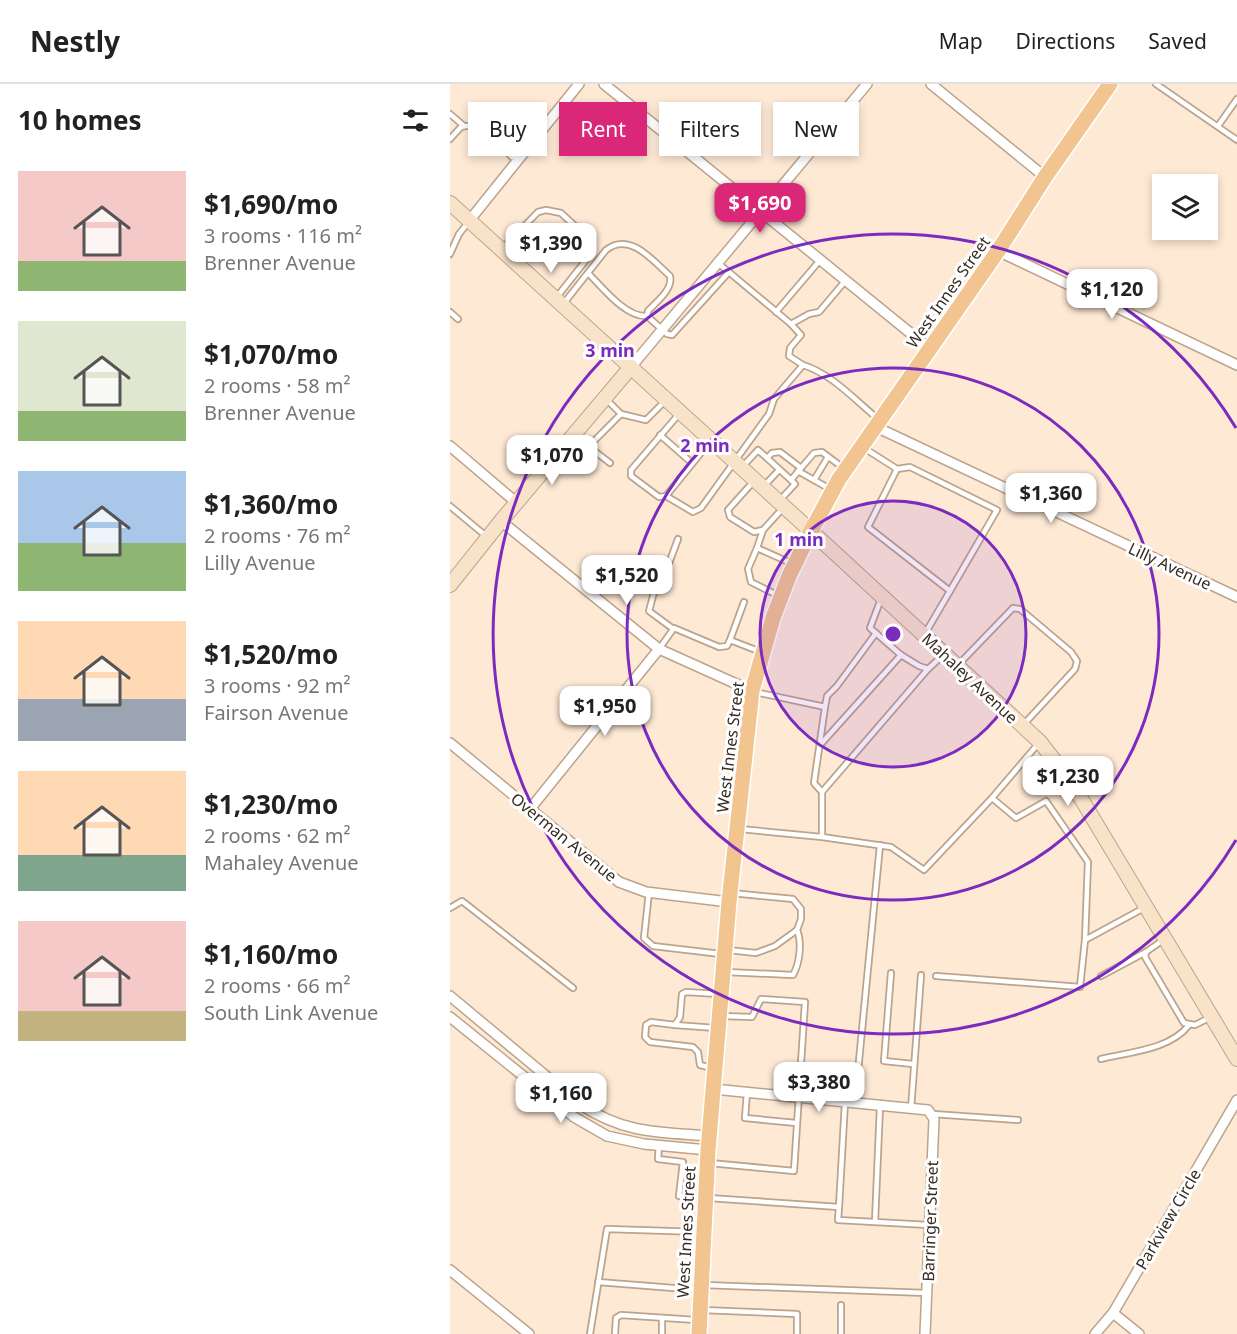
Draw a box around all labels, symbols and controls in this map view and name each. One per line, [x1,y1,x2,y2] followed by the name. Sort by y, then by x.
[30,22,120,60] text: Nestly
[939,27,983,55] text: Map
[1016,27,1115,55] text: Directions
[1148,27,1207,55] text: Saved
[18,102,142,138] text: 10 homes
[468,102,547,156] chip: Buy
[559,102,647,156] chip: Rent
[659,102,761,156] chip: Filters
[773,102,859,156] chip: New
[399,104,432,137] icon: filters
[1152,174,1218,240] map controls
[1152,174,1218,240] button: layers
[711,183,809,234] pin: $1,690
[204,186,338,222] text: $1,690/mo
[729,189,791,216] text: $1,690
[66,195,138,267] icon: home
[204,222,362,249] text: 3 rooms · 116 m²
[502,223,600,274] pin: $1,390
[520,229,582,256] text: $1,390
[901,231,995,352] street label: West Innes Street
[204,249,356,276] text: Brenner Avenue
[1063,269,1161,320] pin: $1,120
[1081,275,1143,302] text: $1,120
[204,336,338,372] text: $1,070/mo
[585,338,635,362] text: 3 min
[66,345,138,417] icon: home
[204,372,351,399] text: 2 rooms · 58 m²
[204,399,356,426] text: Brenner Avenue
[680,433,730,457] text: 2 min
[503,435,601,486] pin: $1,070
[521,441,583,468] text: $1,070
[1002,473,1100,524] pin: $1,360
[1020,479,1082,506] text: $1,360
[204,486,338,522] text: $1,360/mo
[66,495,138,567] icon: home
[204,522,351,549] text: 2 rooms · 76 m²
[774,527,824,551] text: 1 min
[1125,537,1215,595] street label: Lilly Avenue
[204,549,316,576] text: Lilly Avenue
[578,555,676,606] pin: $1,520
[596,561,658,588] text: $1,520
[883,624,903,644] centre of rings
[917,628,1023,728] street label: Mahaley Avenue
[204,636,338,672] text: $1,520/mo
[66,645,138,717] icon: home
[204,672,351,699] text: 3 rooms · 92 m²
[711,680,749,814] street label: West Innes Street
[556,686,654,737] pin: $1,950
[574,692,636,719] text: $1,950
[204,699,348,726] text: Fairson Avenue
[1019,756,1117,807] pin: $1,230
[1037,762,1099,789] text: $1,230
[204,786,338,822] text: $1,230/mo
[506,787,622,887] street label: Overman Avenue
[66,795,138,867] icon: home
[204,822,351,849] text: 2 rooms · 62 m²
[204,849,359,876] text: Mahaley Avenue
[204,936,338,972] text: $1,160/mo
[66,945,138,1017] icon: home
[204,972,351,999] text: 2 rooms · 66 m²
[204,999,378,1026] text: South Link Avenue
[770,1062,868,1113] pin: $3,380
[788,1068,850,1095] text: $3,380
[512,1073,610,1124] pin: $1,160
[530,1079,592,1106] text: $1,160
[917,1160,943,1282] street label: Barringer Street
[672,1165,700,1298] street label: West Innes Street
[1130,1165,1206,1273] street label: Parkview Circle

